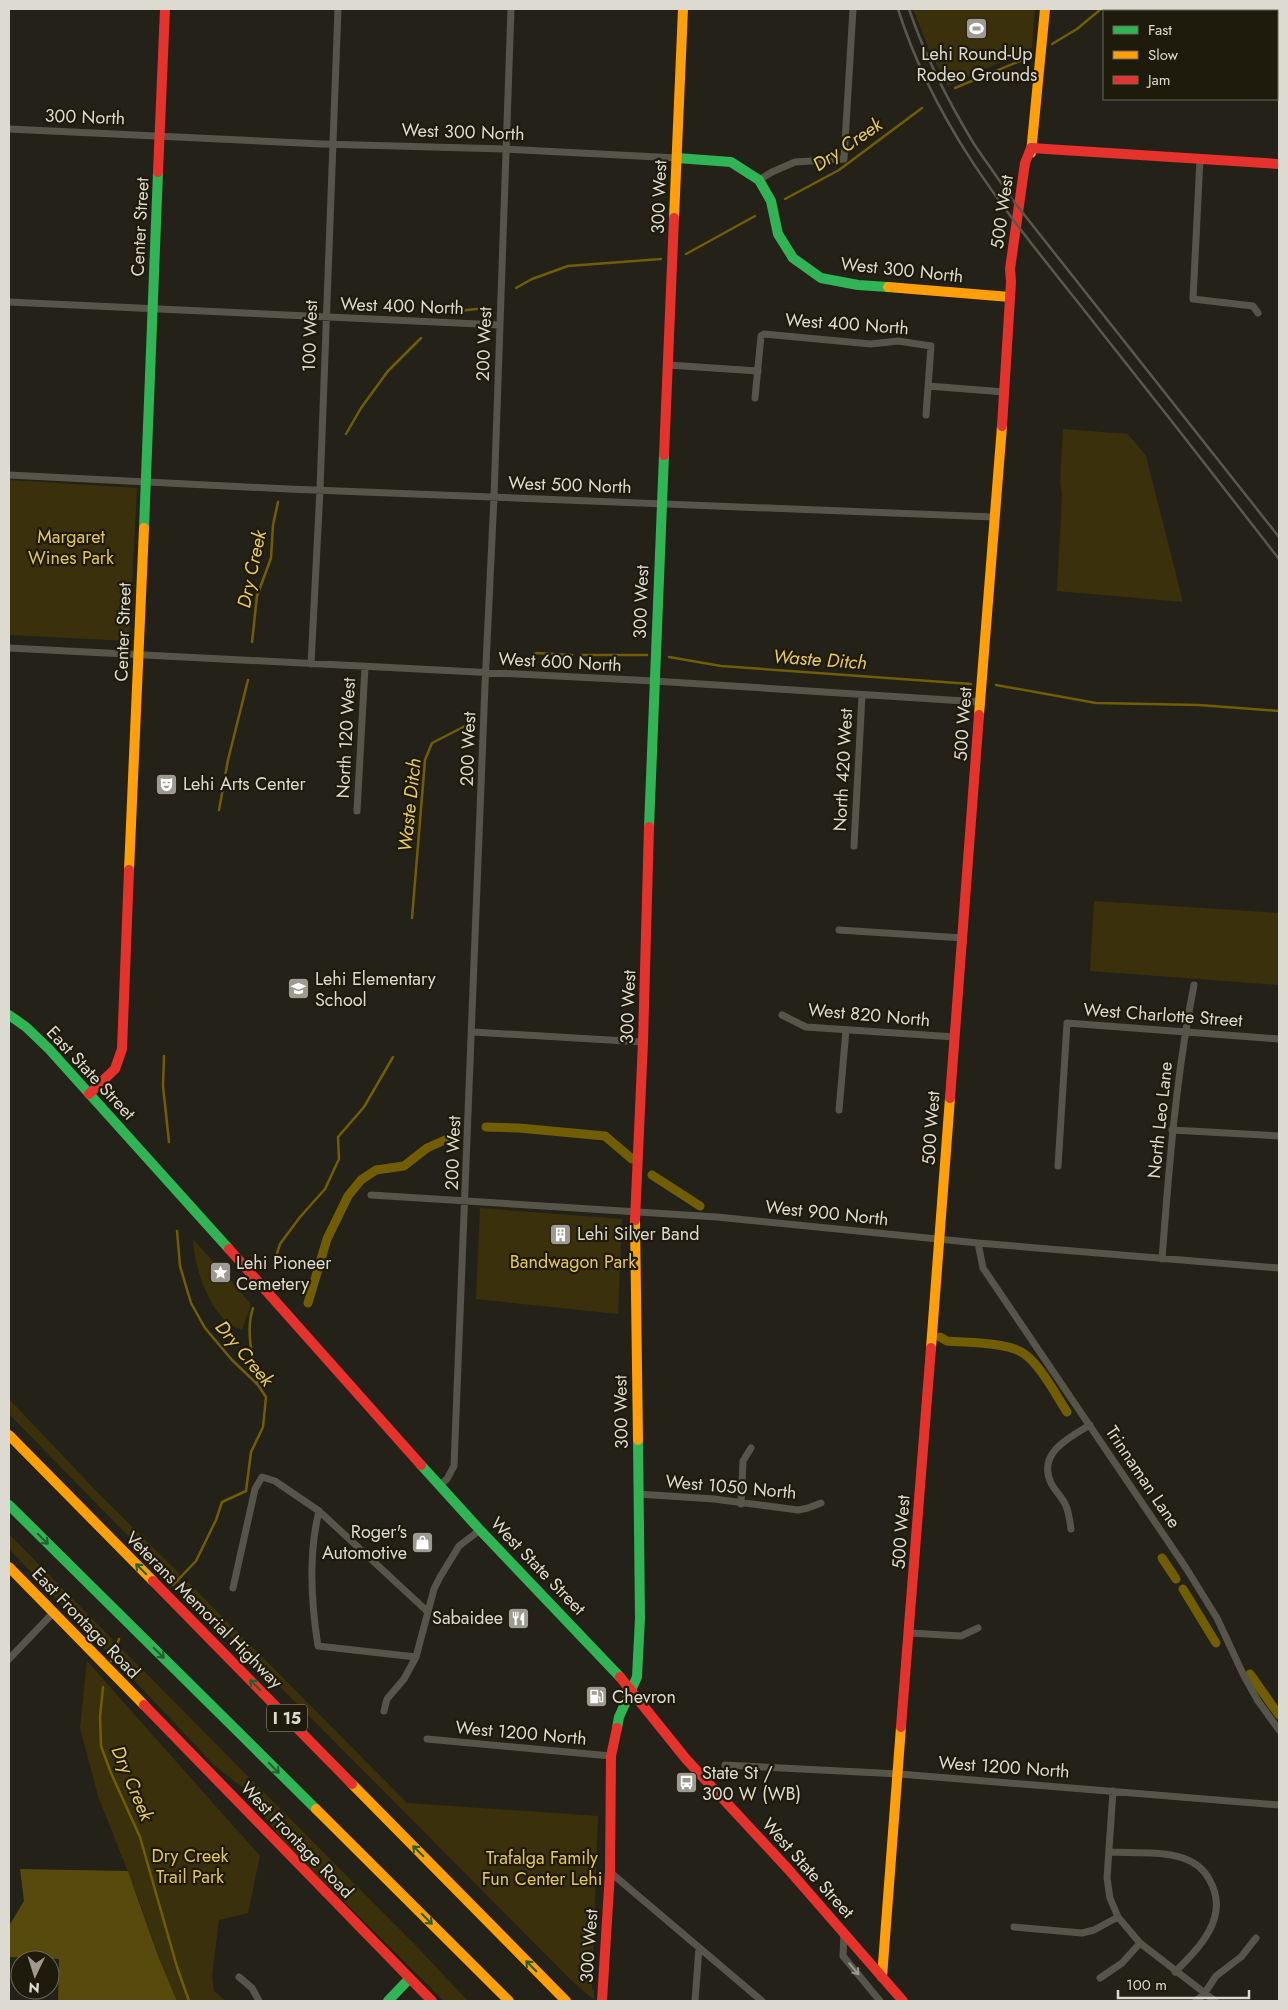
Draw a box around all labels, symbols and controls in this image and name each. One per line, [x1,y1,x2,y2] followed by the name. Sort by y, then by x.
[1103,10,1278,100] legend
[965,17,989,41] sports icon: Lehi Round-Up Rodeo Grounds
[1148,19,1172,41] text: Fast
[917,41,1037,88] place label: Lehi Round-Up Rodeo Grounds
[1148,44,1179,66] text: Slow
[1146,69,1171,91] text: Jam
[44,103,126,131] street label: 300 North
[807,111,888,178] water label: Dry Creek
[401,117,525,147] street label: West 300 North
[645,159,673,234] street label: 300 West
[984,173,1020,251] street label: 500 West
[124,176,156,277] street label: Center Street
[839,251,965,289] street label: West 300 North
[340,291,464,321] street label: West 400 North
[296,299,324,373] street label: 100 West
[470,306,498,382] street label: 200 West
[784,307,910,341] street label: West 400 North
[508,470,632,500] street label: West 500 North
[28,524,114,571] park label: Margaret Wines Park
[230,527,273,611] water label: Dry Creek
[627,564,655,639] street label: 300 West
[108,581,138,682] street label: Center Street
[772,643,868,676] water label: Waste Ditch
[498,646,622,678] street label: West 600 North
[330,676,362,799] street label: North 120 West
[947,685,979,762] street label: 500 West
[827,707,859,832] street label: North 420 West
[454,711,482,787] street label: 200 West
[391,757,428,853] water label: Waste Ditch
[183,771,307,797] place label: Lehi Arts Center
[155,772,179,796] theatre icon: Lehi Arts Center
[315,966,436,1013] place label: Lehi Elementary School
[614,969,642,1044] street label: 300 West
[287,977,311,1001] school or university icon: Lehi Elementary School
[1083,996,1244,1034] street label: West Charlotte Street
[807,997,931,1033] street label: West 820 North
[40,1020,142,1126] street label: East State Street
[1141,1060,1179,1180] street label: North Leo Lane
[915,1089,947,1166] street label: 500 West
[439,1115,467,1191] street label: 200 West
[764,1194,890,1232] street label: West 900 North
[577,1221,700,1247] place label: Lehi Silver Band
[549,1222,573,1246] building icon: Lehi Silver Band
[510,1249,636,1275] park label: Bandwagon Park
[236,1250,332,1297] place label: Lehi Pioneer Cemetery
[208,1261,232,1285] place icon: Lehi Pioneer Cemetery
[209,1314,281,1393] water label: Dry Creek
[607,1374,635,1449] street label: 300 West
[1099,1421,1187,1533] street label: Trinnaman Lane
[664,1468,798,1506] street label: West 1050 North
[885,1493,917,1570] street label: 500 West
[484,1511,592,1621] street label: West State Street
[322,1519,407,1566] place label: Roger's Automotive
[120,1526,289,1695] street label: Veterans Memorial Highway
[411,1530,435,1554] shop icon: Roger's Automotive
[37,1533,50,1545] one-way arrow
[26,1561,146,1685] street label: East Frontage Road
[134,1563,147,1575] one-way arrow
[432,1605,503,1631] place label: Sabaidee
[507,1606,531,1630] restaurant icon: Sabaidee
[152,1647,164,1659] one-way arrow
[248,1679,261,1691] one-way arrow
[612,1684,676,1710] place label: Chevron
[584,1685,608,1709] fuel station icon: Chevron
[267,1705,307,1732] road number: I 15
[454,1714,588,1752] street label: West 1200 North
[105,1742,161,1826] water label: Dry Creek
[937,1749,1071,1785] street label: West 1200 North
[702,1760,801,1807] place label: State St / 300 W (WB)
[268,1762,280,1774] one-way arrow
[674,1771,698,1795] bus stop icon: State St / 300 W (WB)
[234,1776,360,1904] street label: West Frontage Road
[756,1812,861,1925] street label: West State Street
[152,1843,229,1890] park label: Dry Creek Trail Park
[412,1845,424,1857] one-way arrow
[482,1845,602,1892] park label: Trafalga Family Fun Center Lehi
[573,1907,605,1984] street label: 300 West
[420,1913,433,1925] one-way arrow
[10,1950,60,2000] north arrow
[526,1961,538,1973] one-way arrow
[848,1962,859,1975] one-way arrow
[1118,1968,1249,2000] scale bar
[1126,1974,1167,1996] text: 100 m
[28,1978,40,1998] text: N

